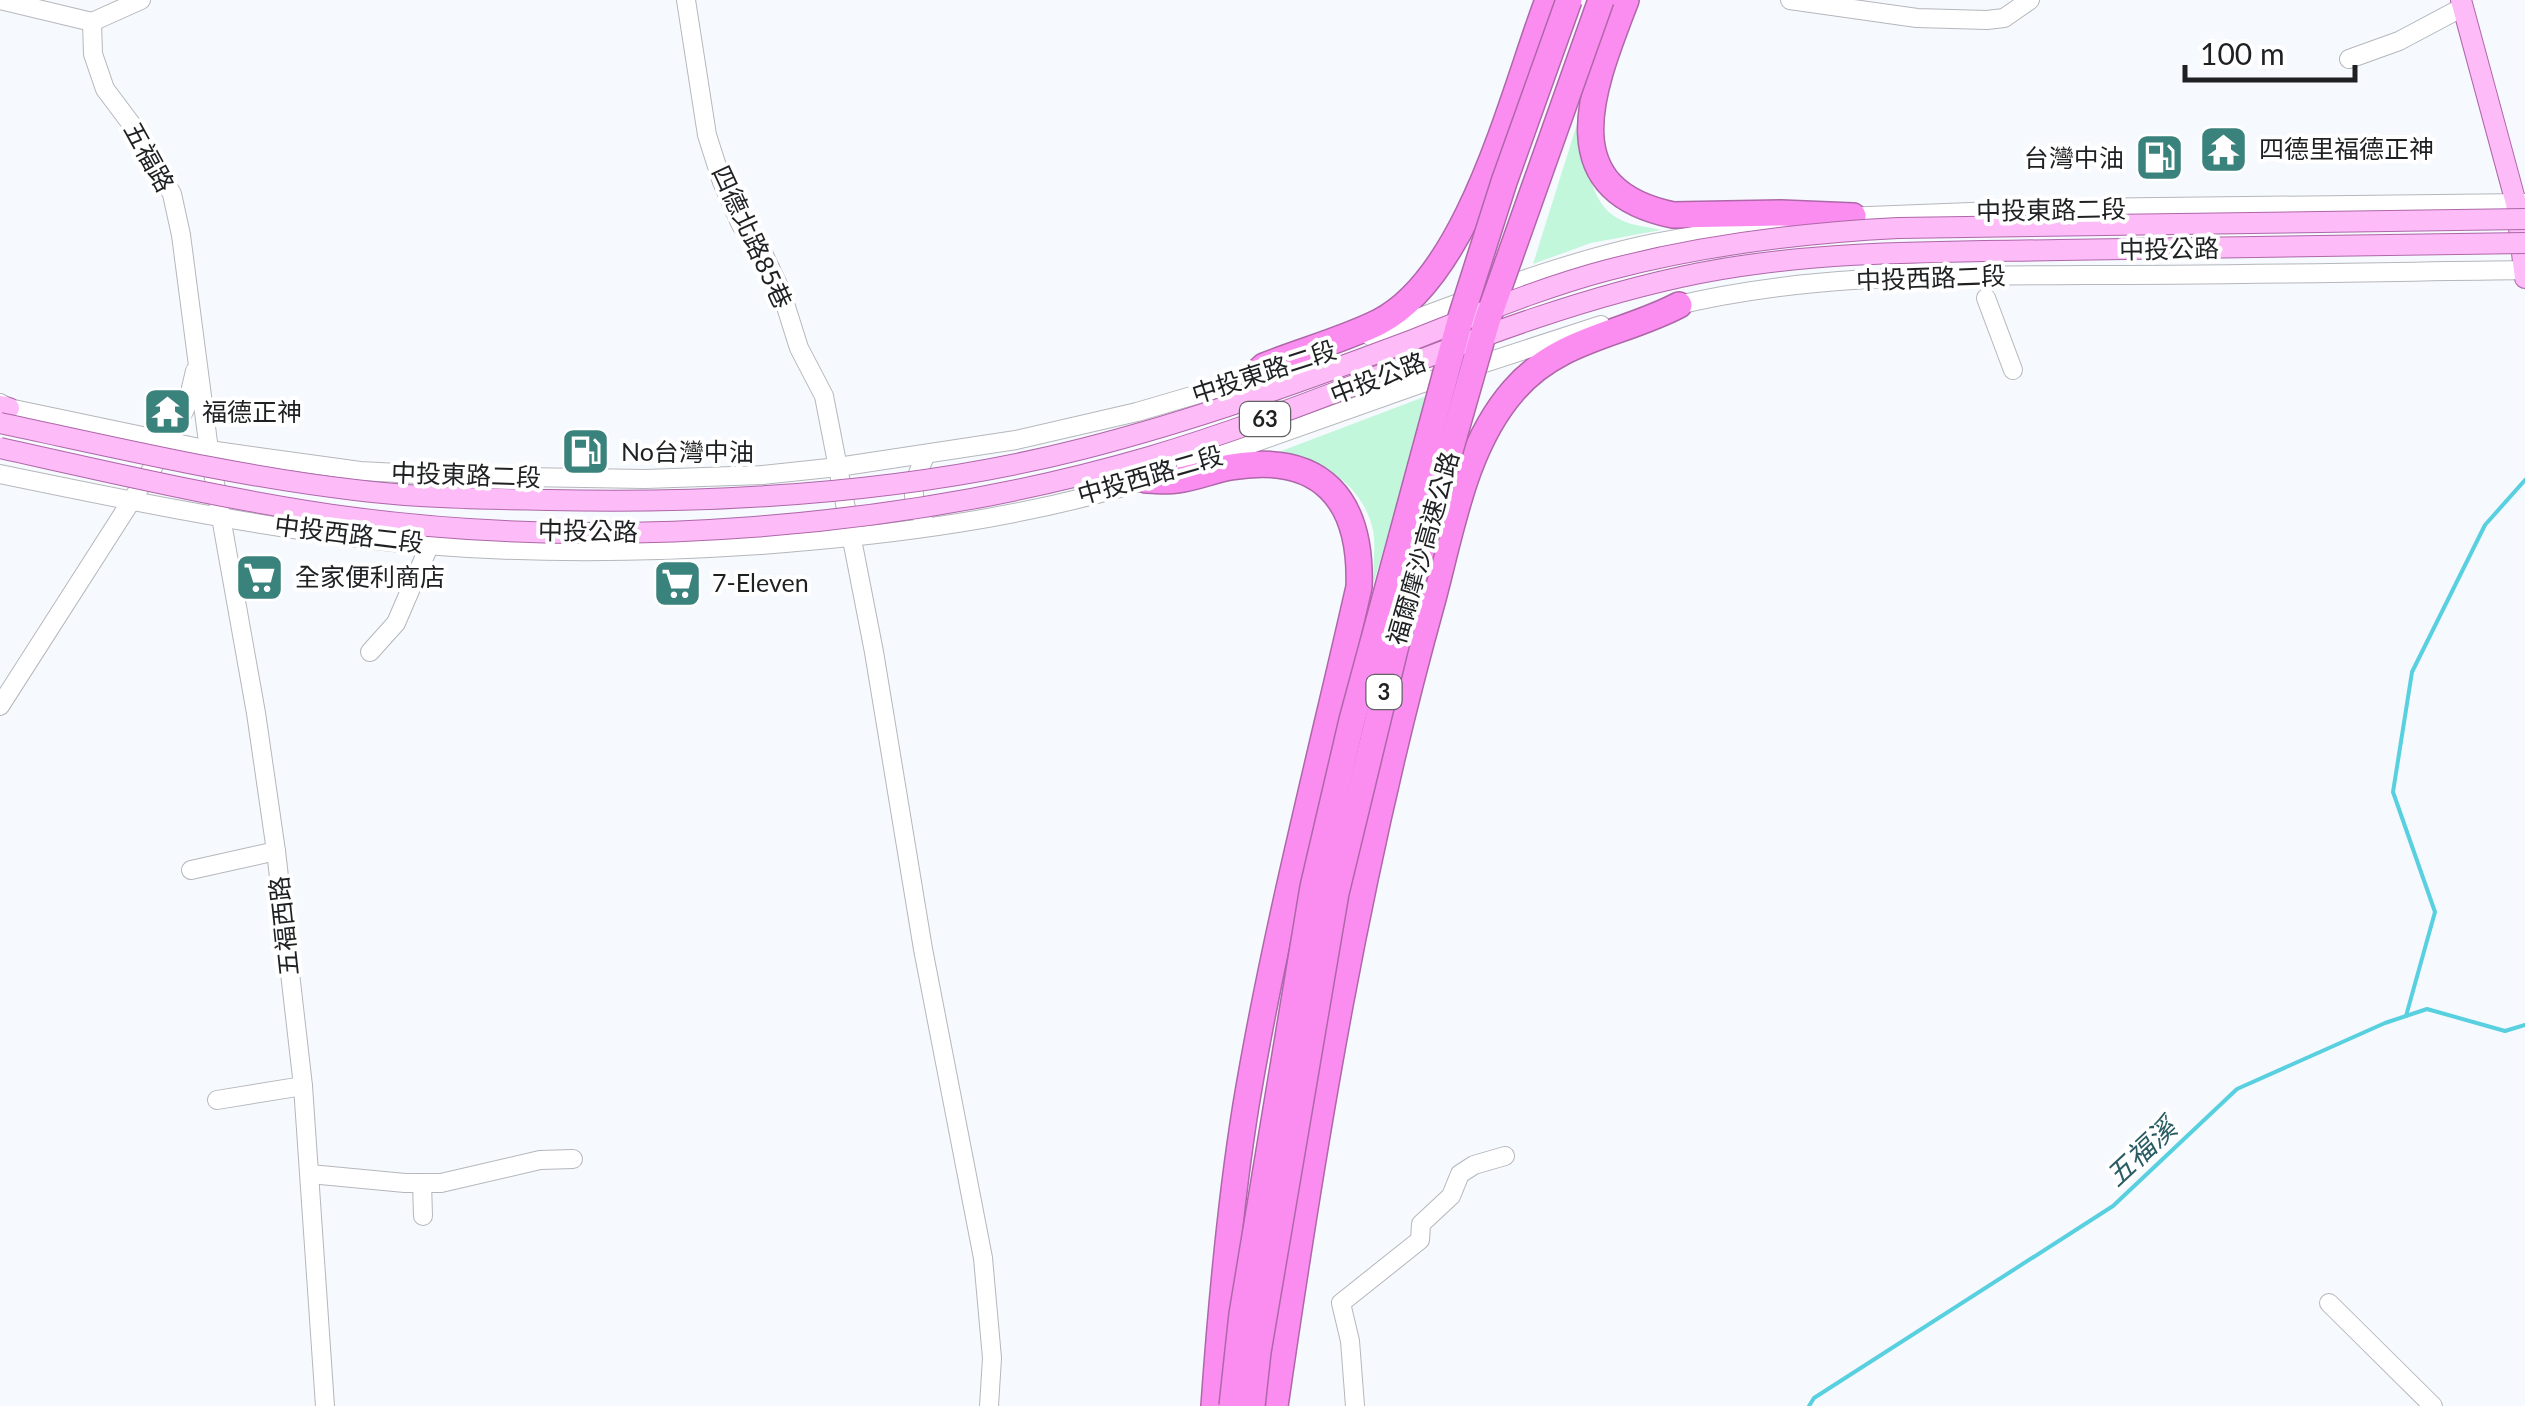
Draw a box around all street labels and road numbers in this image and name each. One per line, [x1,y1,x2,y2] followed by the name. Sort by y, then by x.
[119,116,181,197] street label: 五福路
[707,160,799,313] street label: 四德北路85巷
[1976,193,2126,225] street label: 中投東路二段
[2119,232,2219,264] street label: 中投公路
[1855,259,2006,295] street label: 中投西路二段
[1188,334,1340,408] street label: 中投東路二段
[1326,345,1430,409] street label: 中投公路
[1240,402,1290,436] road number: 63
[1073,439,1226,509] street label: 中投西路二段
[1380,447,1464,648] street label: 福爾摩沙高速公路
[391,456,542,492] street label: 中投東路二段
[273,509,425,557] street label: 中投西路二段
[538,514,638,546] street label: 中投公路
[1366,675,1402,709] road number: 3
[263,875,303,977] street label: 五福西路

